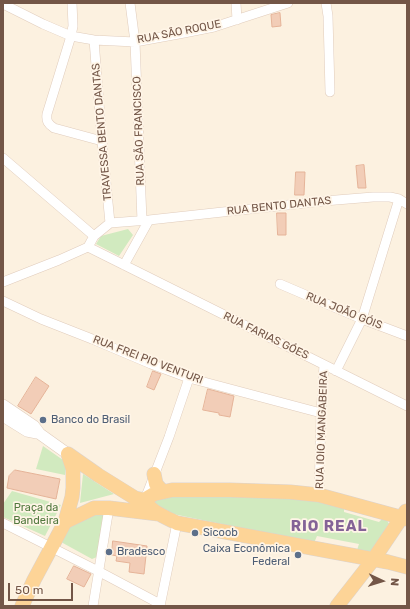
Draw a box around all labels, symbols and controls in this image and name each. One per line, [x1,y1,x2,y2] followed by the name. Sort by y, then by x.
[136,17,222,47] street label: RUA SÃO ROQUE
[89,63,115,201] street label: TRAVESSA BENTO DANTAS
[130,76,148,186] street label: RUA SÃO FRANCISCO
[226,194,332,218] street label: RUA BENTO DANTAS
[304,290,384,332] street label: RUA JOÃO GÓIS
[221,310,311,362] street label: RUA FARIAS GÓES
[91,333,205,387] street label: RUA FREI PIO VENTURI
[313,371,331,489] street label: RUA IOIO MANGABEIRA
[51,413,130,427] place label: Banco do Brasil
[38,415,48,425] marker: Banco do Brasil
[13,501,59,527] park label: Praça da Bandeira
[291,518,367,536] district label: RIO REAL
[203,526,238,540] place label: Sicoob
[190,528,200,538] marker: Sicoob
[203,542,290,568] place label: Caixa Econômica Federal
[117,545,165,559] place label: Bradesco
[104,547,114,557] marker: Bradesco
[293,550,303,560] marker: Caixa Econômica Federal
[362,561,402,601] north arrow
[10,575,75,601] scale bar
[388,577,401,586] text: N
[15,583,43,597] text: 50 m

